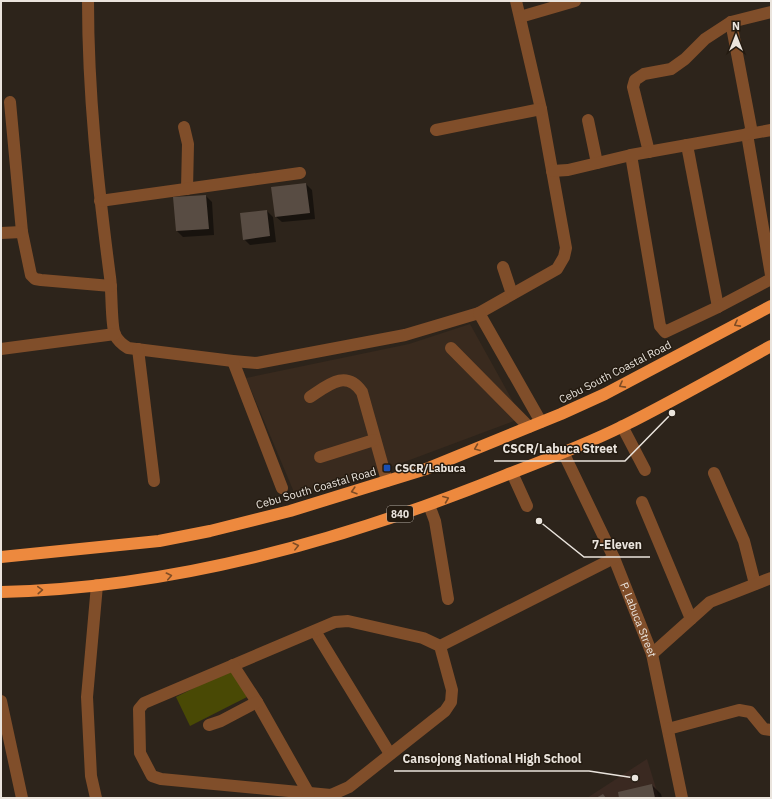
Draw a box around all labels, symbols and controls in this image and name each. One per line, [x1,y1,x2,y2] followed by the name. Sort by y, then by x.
[716,16,756,56] north arrow
[732,19,740,33] text: N
[733,320,741,327] one-way arrow
[556,338,674,406] street label: Cebu South Coastal Road
[618,381,626,388] one-way arrow
[494,437,625,461] callout: CSCR/Labuca Street
[503,441,618,456] text: CSCR/Labuca Street
[473,444,480,452] one-way arrow
[395,461,466,475] place label: CSCR/Labuca
[382,463,392,473] marker: CSCR/Labuca
[254,464,378,512] street label: Cebu South Coastal Road
[351,486,358,495] one-way arrow
[443,496,450,504] one-way arrow
[387,506,413,522] road number: 840
[584,533,650,557] callout: 7-Eleven
[592,537,642,552] text: 7-Eleven
[292,543,299,551] one-way arrow
[166,572,172,580] one-way arrow
[617,580,659,658] street label: P. Labuca Street
[37,585,43,594] one-way arrow
[394,747,589,771] callout: Cansojong National High School
[403,751,582,766] text: Cansojong National High School

